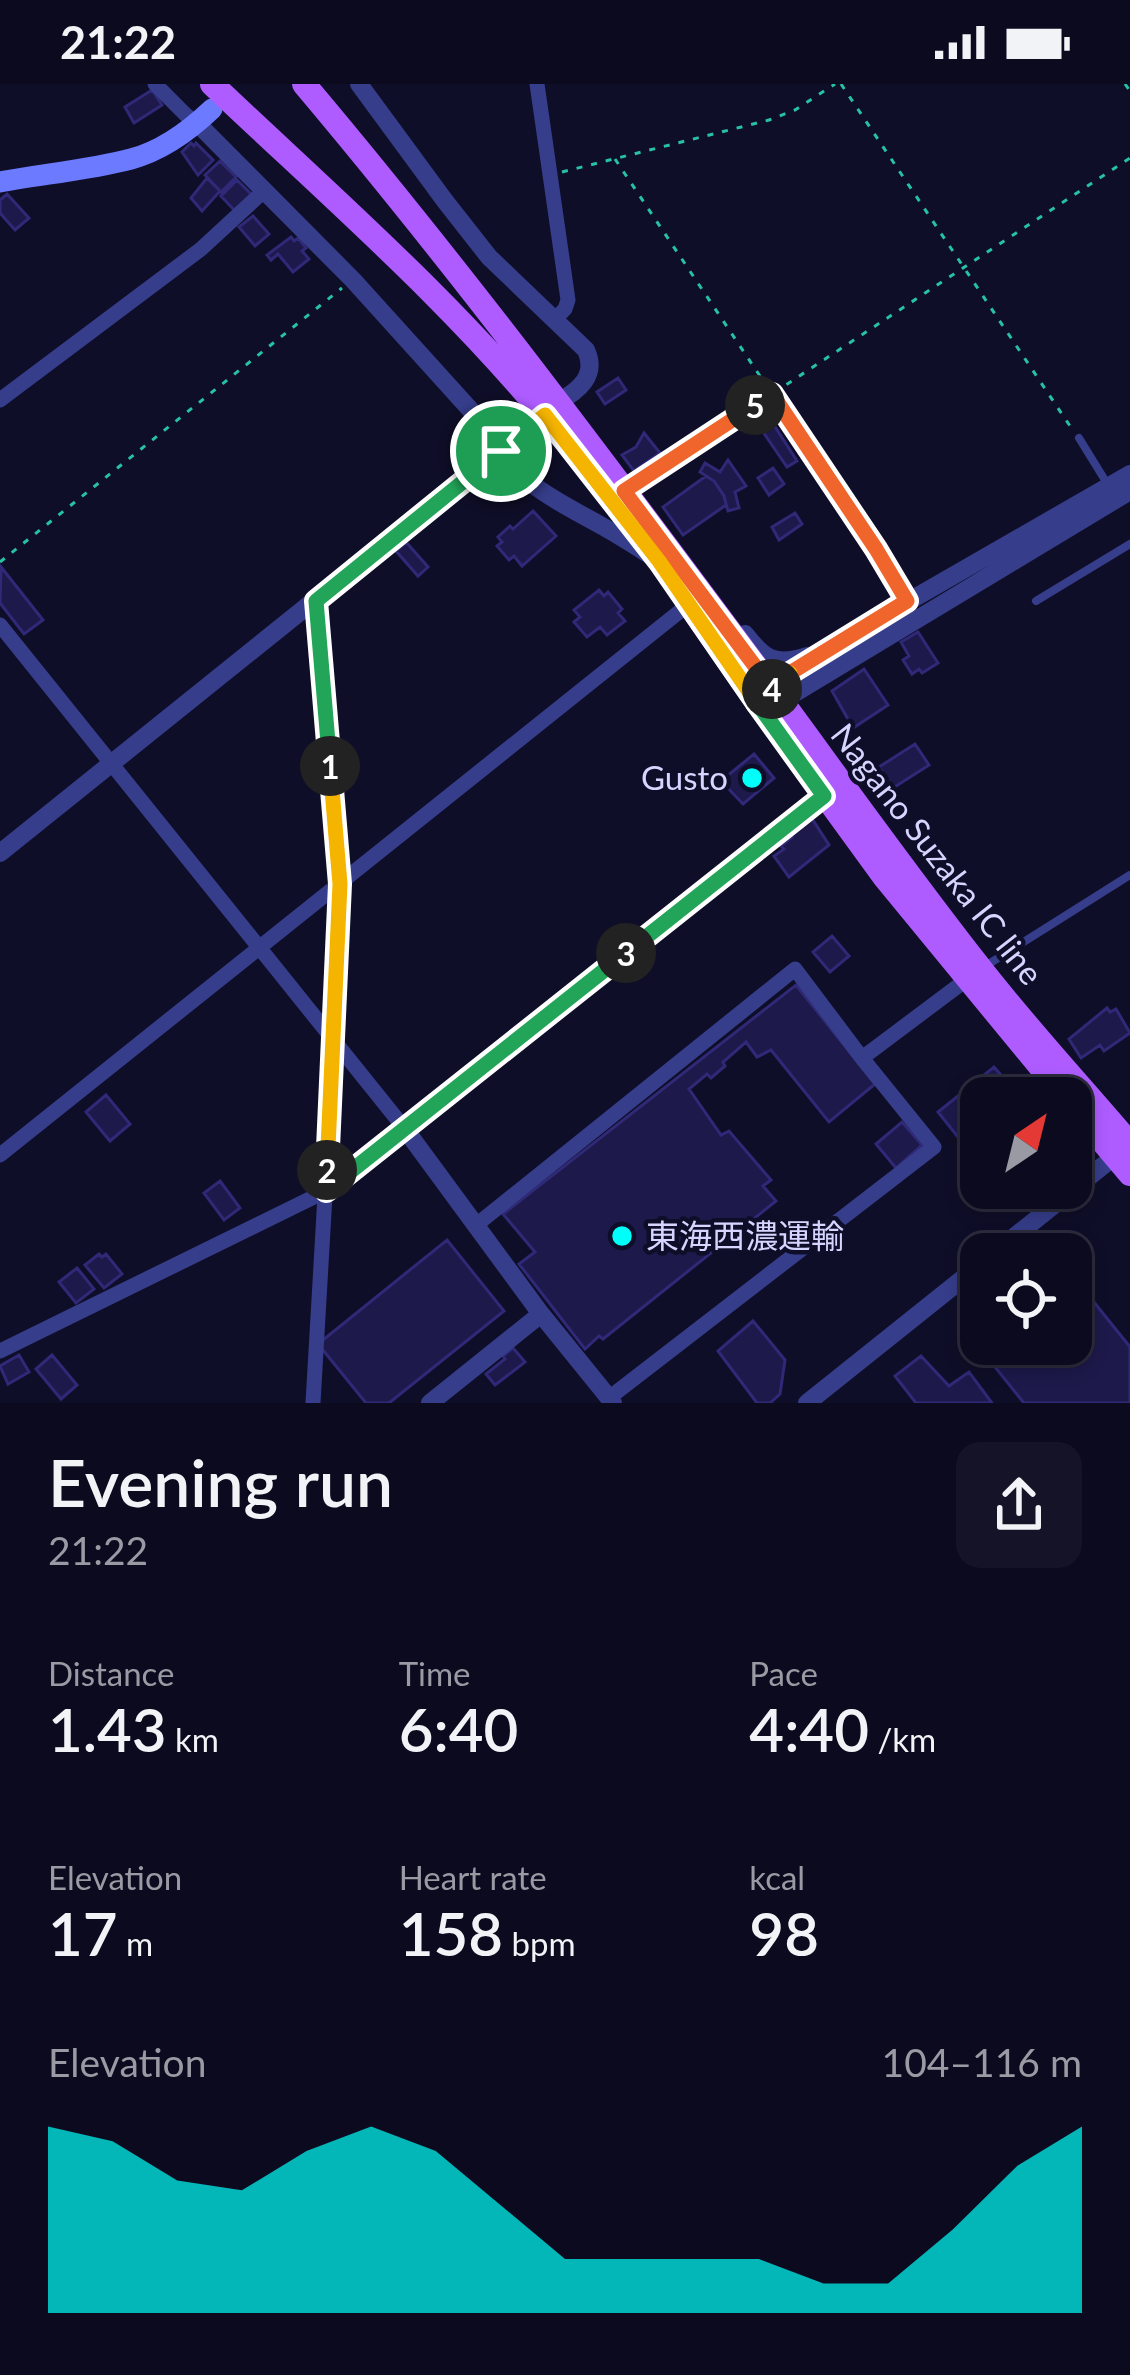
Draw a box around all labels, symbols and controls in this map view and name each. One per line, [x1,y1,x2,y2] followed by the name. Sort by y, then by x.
[60,15,176,69] text: 21:22
[725,375,785,435] pin: 5
[745,385,765,425] text: 5
[450,400,552,502] pin
[468,418,534,484] icon: arrive
[742,659,802,719] pin: 4
[762,669,782,709] text: 4
[823,715,1052,992] street label: Nagano Suzaka IC line
[300,736,360,796] pin: 1
[320,746,340,786] text: 1
[641,757,728,797] place label: Gusto
[739,765,765,791] marker: Gusto
[596,923,656,983] pin: 3
[616,933,636,973] text: 3
[960,1077,1092,1209] north arrow
[960,1077,1092,1365] map controls
[297,1140,357,1200] pin: 2
[317,1150,337,1190] text: 2
[646,1215,844,1255] place label: 東海西濃運輸
[609,1223,635,1249] marker: 東海西濃運輸
[960,1233,1092,1365] button: locate
[48,1442,393,1521] text: Evening run
[956,1442,1082,1568] button: share
[48,1527,148,1573] text: 21:22
[48,1653,175,1693] text: Distance
[399,1653,471,1693] text: Time
[749,1653,818,1693] text: Pace
[48,1693,167,1765] text: 1.43
[399,1693,518,1765] text: 6:40
[749,1693,869,1765] text: 4:40
[167,1719,219,1759] text: km
[869,1719,936,1759] text: /km
[48,1857,182,1897] text: Elevation
[399,1857,547,1897] text: Heart rate
[749,1857,805,1897] text: kcal
[48,1897,118,1969] text: 17
[399,1897,503,1969] text: 158
[749,1897,819,1969] text: 98
[118,1923,153,1963] text: m
[503,1923,576,1963] text: bpm
[48,2039,206,2085] text: Elevation
[882,2039,1082,2085] text: 104–116 m

